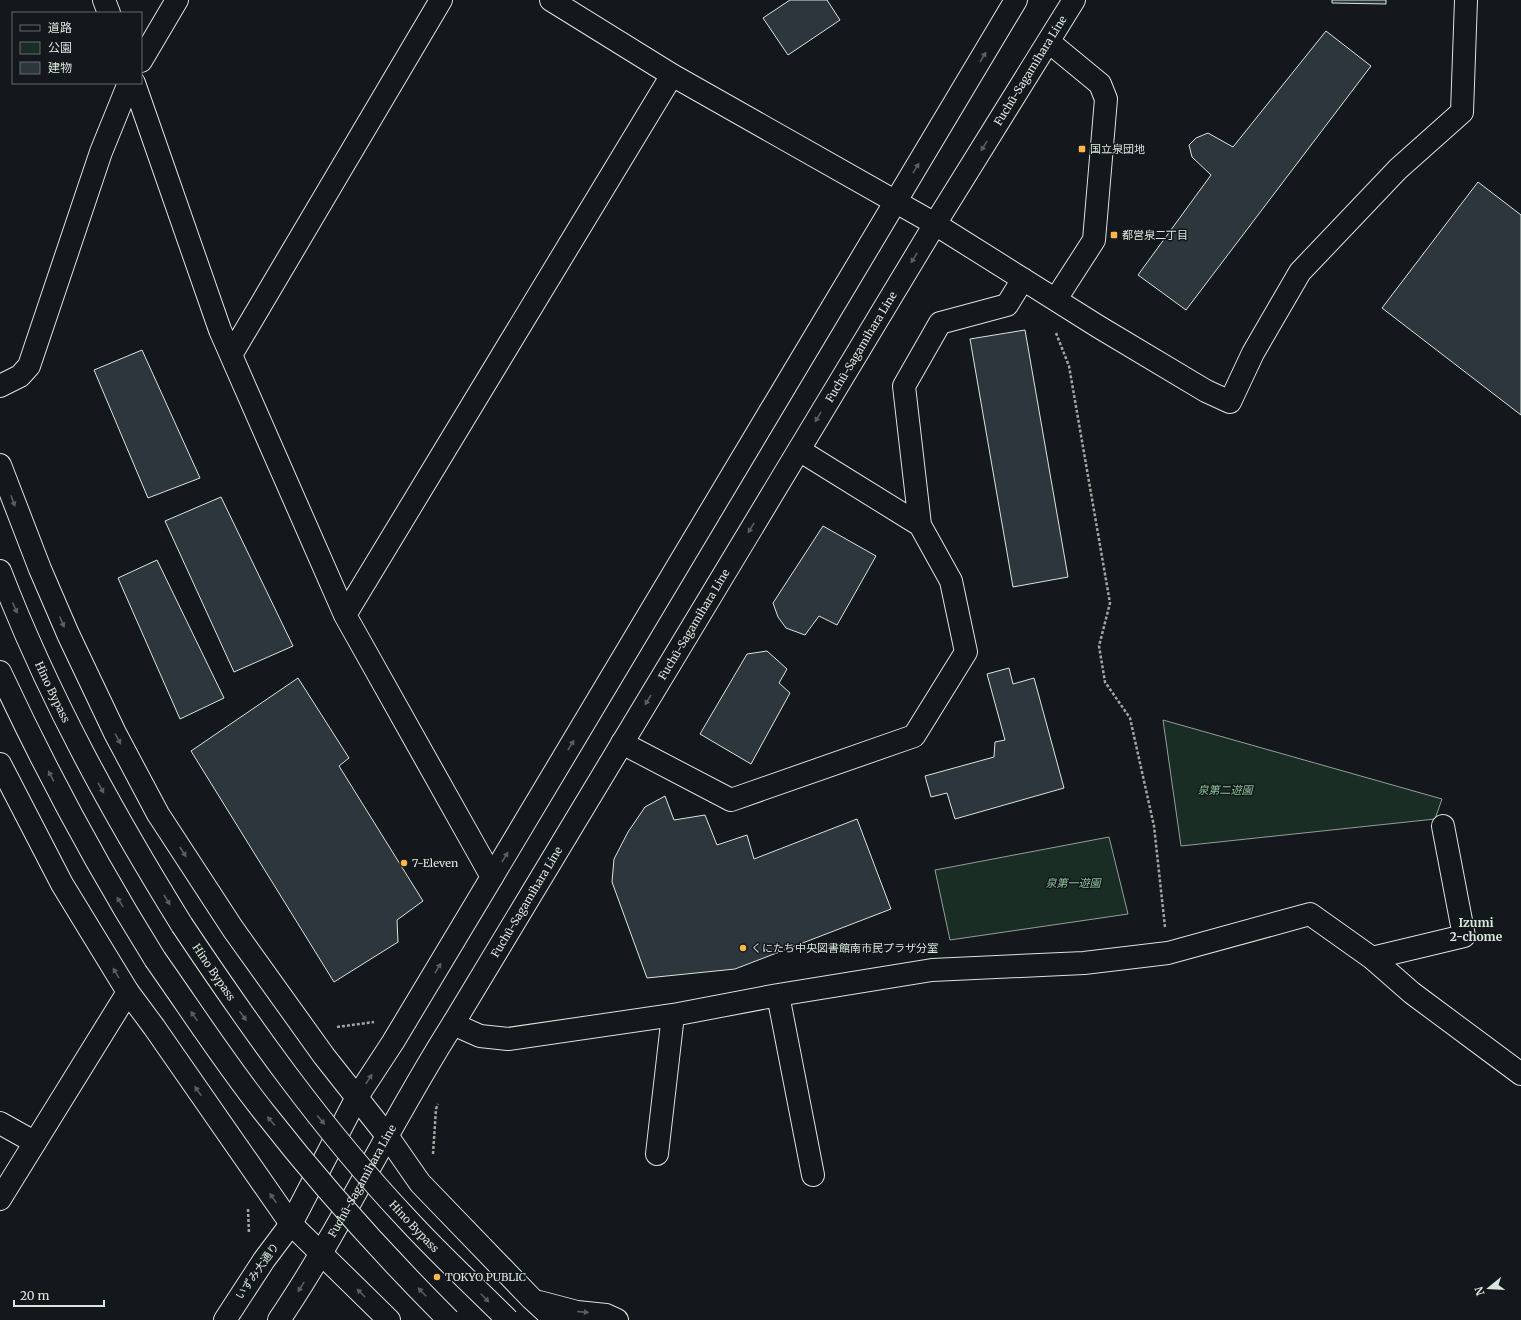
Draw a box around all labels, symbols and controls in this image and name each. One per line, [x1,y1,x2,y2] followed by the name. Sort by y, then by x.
[12,12,142,84] legend
[991,13,1070,128] street label: Fuchū-Sagamihara Line
[48,20,72,35] text: 道路
[48,40,72,55] text: 公園
[979,51,986,63] one-way arrow
[48,60,72,75] text: 建物
[980,140,987,152] one-way arrow
[1090,142,1145,156] place label: 国立泉団地
[1077,144,1087,154] marker: 国立泉団地
[912,162,919,174] one-way arrow
[1122,228,1188,242] place label: 都営泉二丁目
[1109,230,1119,240] marker: 都営泉二丁目
[911,252,918,264] one-way arrow
[822,289,900,405] street label: Fuchū-Sagamihara Line
[815,411,822,423] one-way arrow
[11,496,17,508] one-way arrow
[748,522,755,534] one-way arrow
[655,566,733,682] street label: Fuchū-Sagamihara Line
[12,602,18,614] one-way arrow
[60,616,66,628] one-way arrow
[32,659,73,725] street label: Hino Bypass
[645,694,652,706] one-way arrow
[115,733,121,745] one-way arrow
[568,739,575,751] one-way arrow
[48,770,54,781] one-way arrow
[98,782,105,794] one-way arrow
[1198,783,1254,797] park label: 泉第二遊園
[488,844,565,960] street label: Fuchū-Sagamihara Line
[179,847,187,857] one-way arrow
[501,851,508,863] one-way arrow
[412,856,459,870] place label: 7-Eleven
[399,858,409,868] marker: 7-Eleven
[1046,876,1102,890] park label: 泉第一遊園
[163,894,170,906] one-way arrow
[116,896,123,908] one-way arrow
[1450,915,1503,944] district label: Izumi 2-chome
[190,941,238,1003] street label: Hino Bypass
[751,941,938,955] place label: くにたち中央図書館南市民プラザ分室
[738,943,748,953] marker: くにたち中央図書館南市民プラザ分室
[434,962,441,974] one-way arrow
[112,968,120,978] one-way arrow
[239,1010,248,1021] one-way arrow
[190,1011,198,1021] one-way arrow
[365,1073,373,1084] one-way arrow
[194,1086,202,1096] one-way arrow
[317,1114,326,1125] one-way arrow
[267,1116,276,1126] one-way arrow
[325,1122,399,1240] street label: Fuchū-Sagamihara Line
[268,1192,277,1203] one-way arrow
[386,1198,442,1255] street label: Hino Bypass
[232,1240,282,1302] street label: いずみ大通り
[1469,1268,1509,1308] north arrow
[445,1270,526,1284] place label: TOKYO PUBLIC
[432,1272,442,1282] marker: TOKYO PUBLIC
[297,1281,304,1293] one-way arrow
[14,1282,104,1308] scale bar
[1471,1285,1487,1297] text: N
[417,1287,426,1297] one-way arrow
[20,1288,49,1303] text: 20 m
[356,1288,366,1298] one-way arrow
[480,1293,490,1302] one-way arrow
[577,1309,589,1316] one-way arrow

